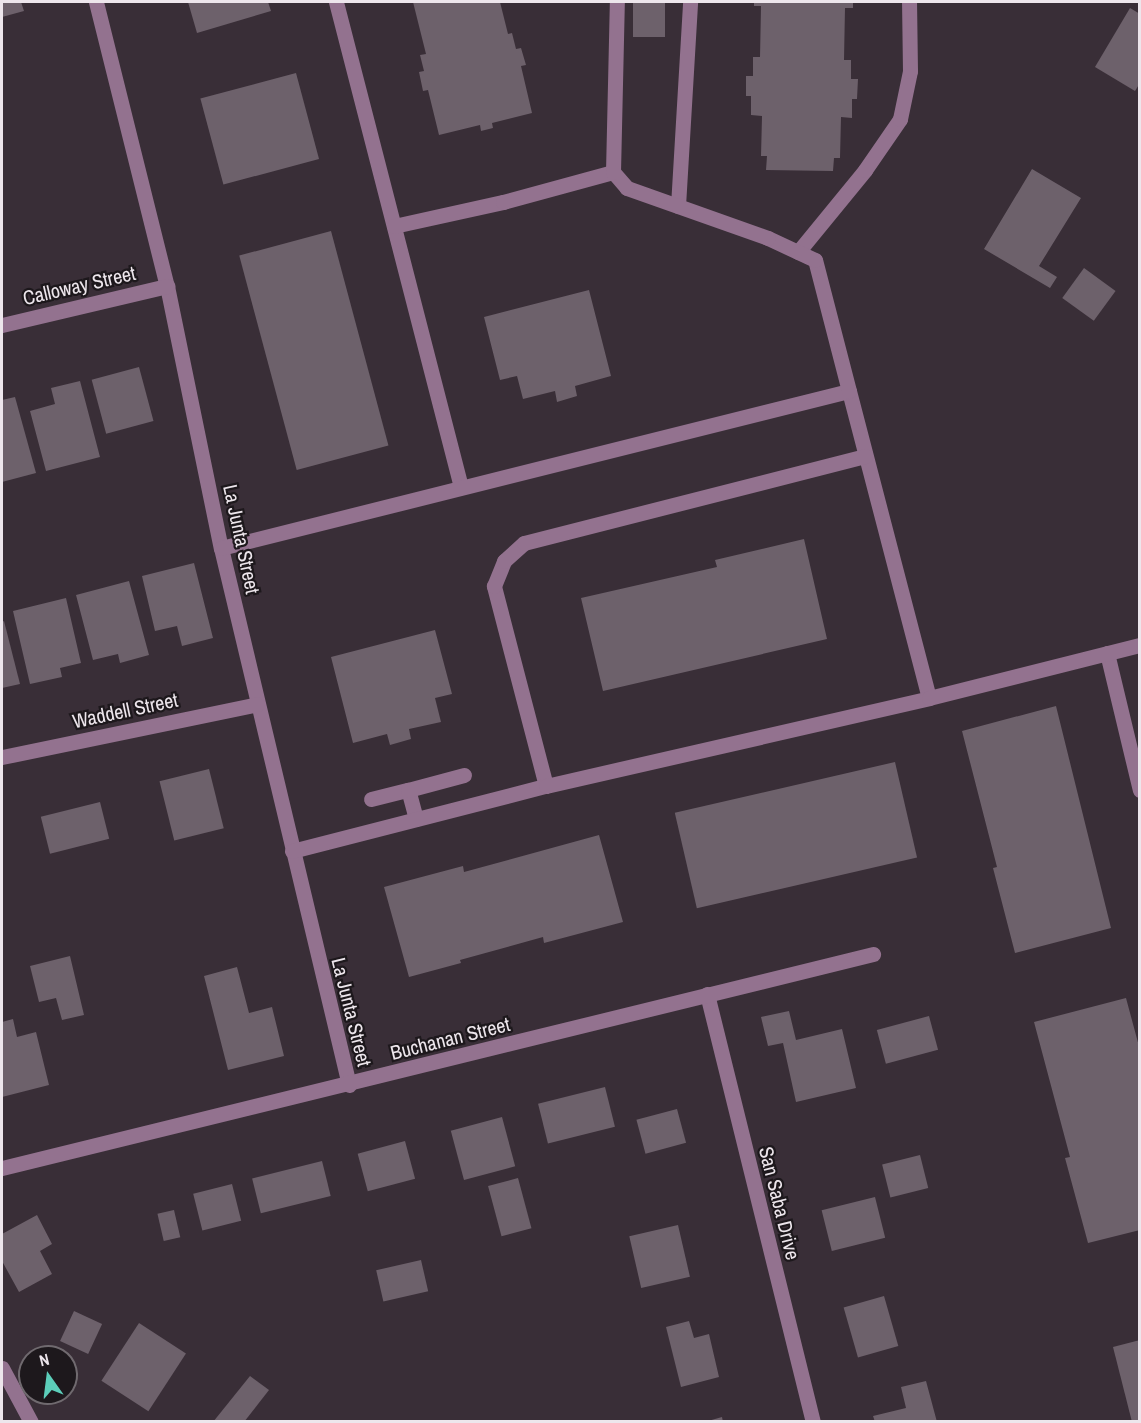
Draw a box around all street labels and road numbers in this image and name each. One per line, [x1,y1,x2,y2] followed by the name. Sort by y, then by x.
[20,260,138,310] street label: Calloway Street
[219,482,265,596] street label: La Junta Street
[70,687,180,733] street label: Waddell Street
[327,955,377,1069] street label: La Junta Street
[388,1012,512,1064] street label: Buchanan Street
[754,1144,806,1262] street label: San Saba Drive

